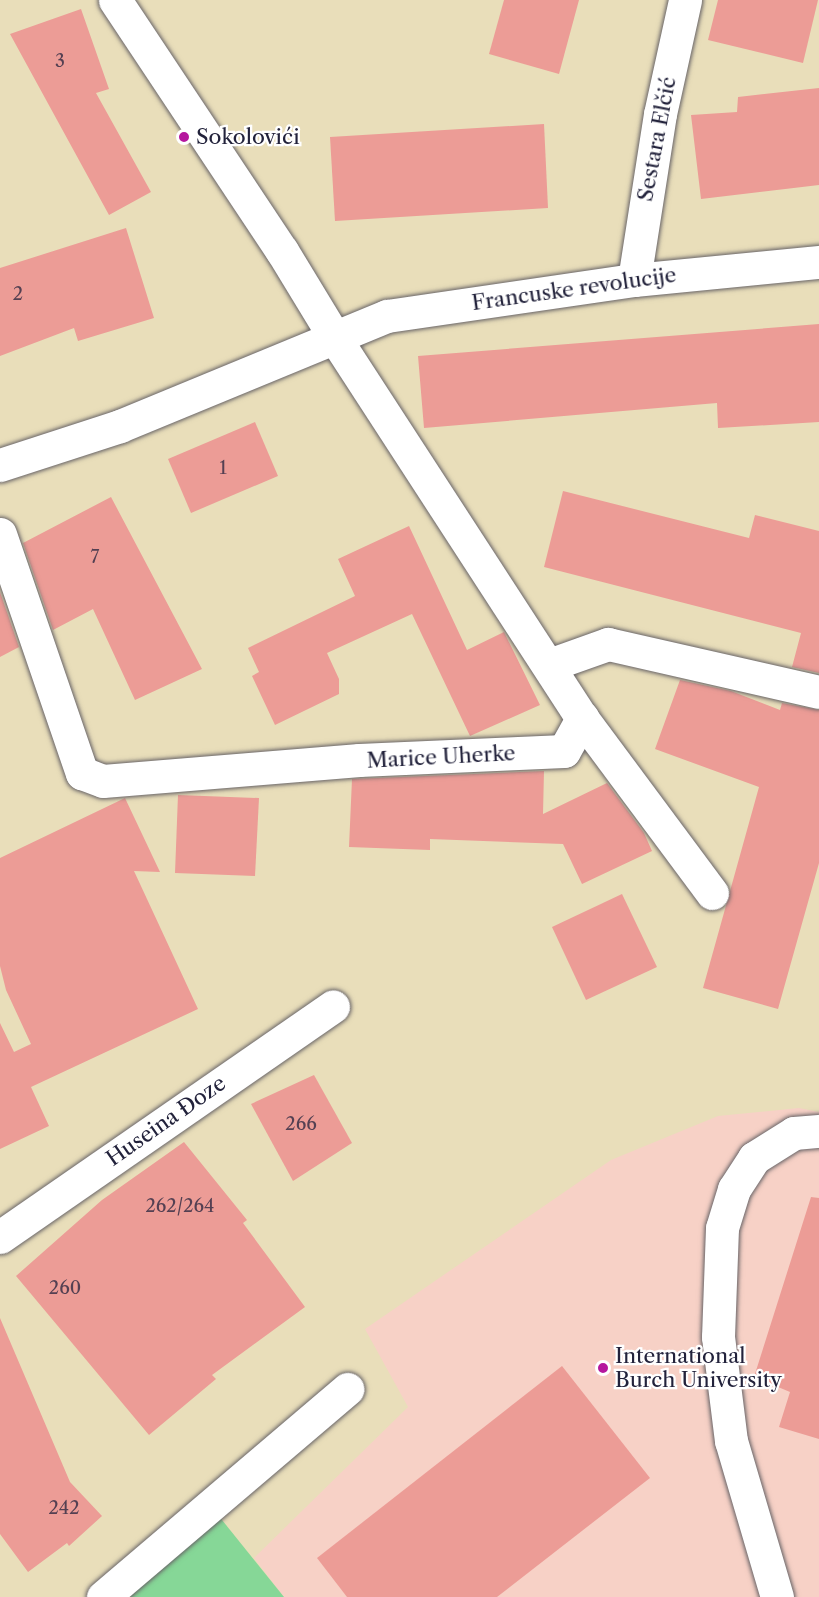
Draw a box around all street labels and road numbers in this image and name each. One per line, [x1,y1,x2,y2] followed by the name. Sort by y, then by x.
[633,74,681,204] street label: Sestara Elčić
[470,262,678,316] street label: Francuske revolucije
[366,741,516,773] street label: Marice Uherke
[101,1070,231,1172] street label: Huseina Đoze

